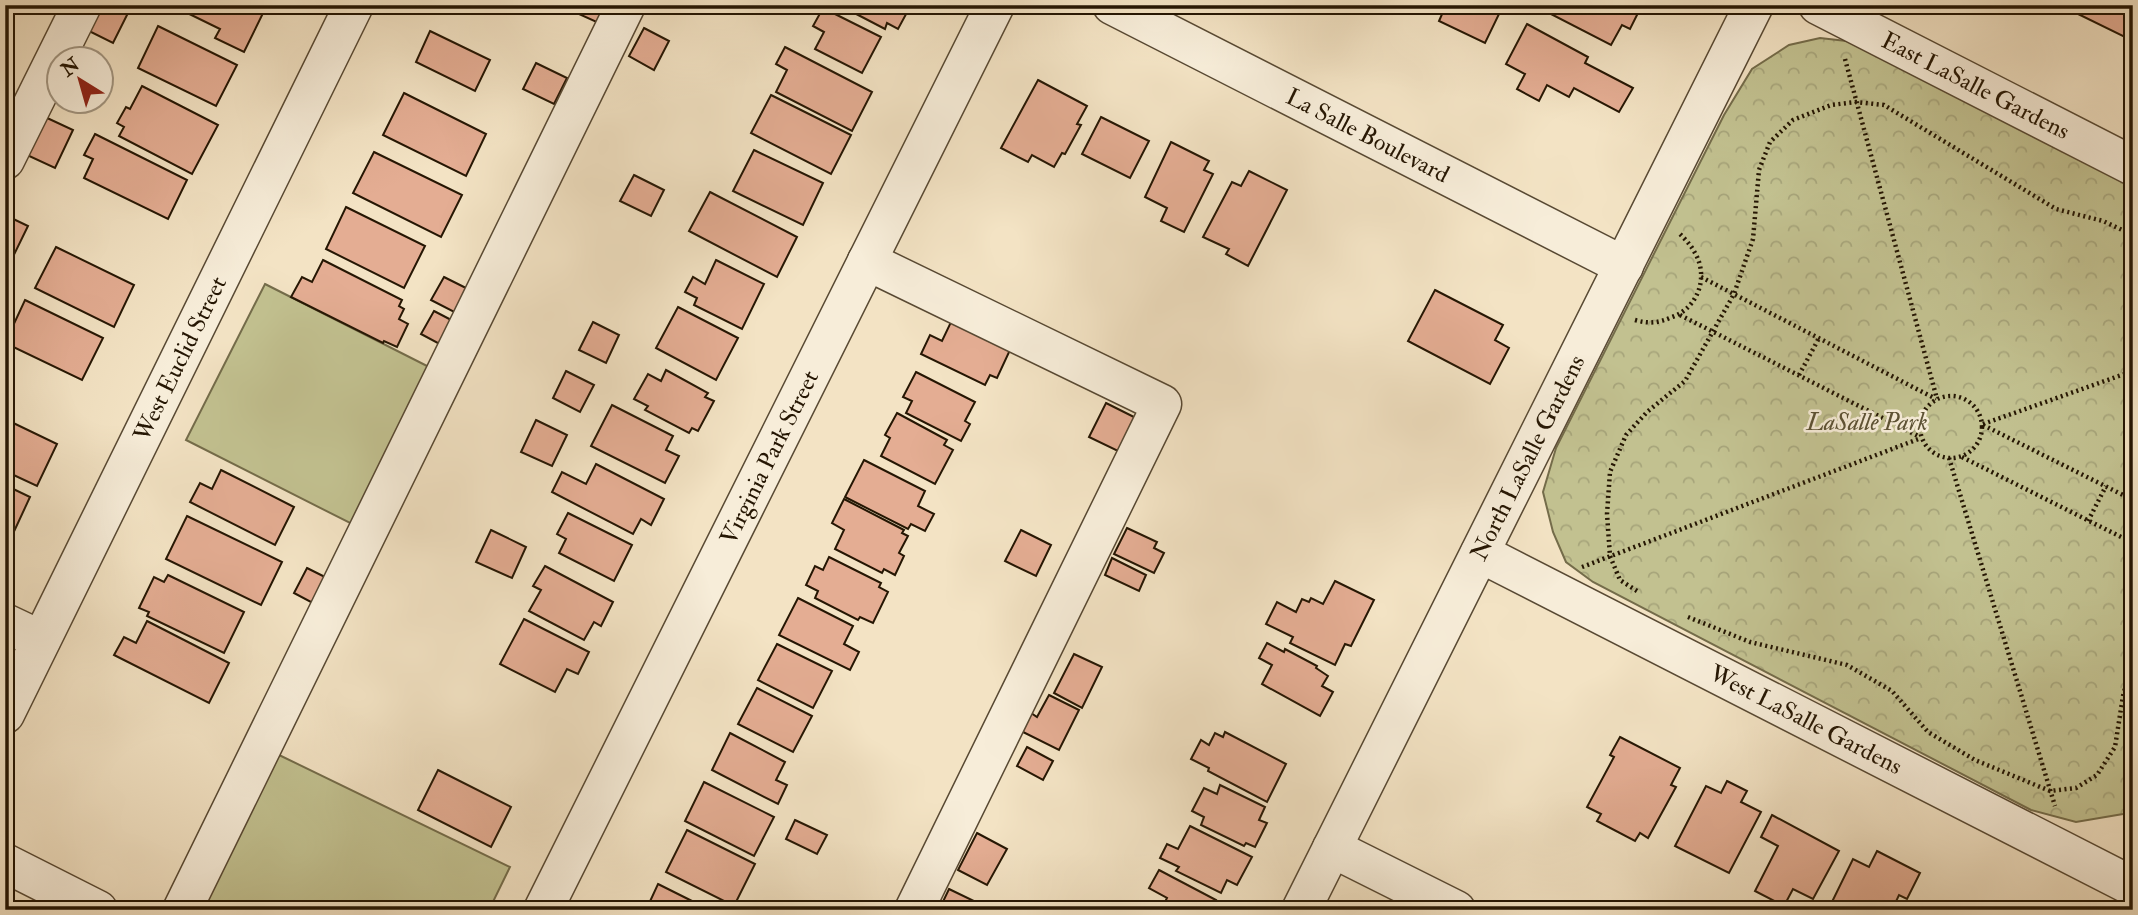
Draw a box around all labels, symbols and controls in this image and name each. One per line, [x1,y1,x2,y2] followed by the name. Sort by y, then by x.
[1876,25,2075,147] street label: East LaSalle Gardens
[46,46,116,116] north arrow
[56,52,85,83] text: N
[1281,81,1455,190] street label: La Salle Boulevard
[126,271,234,447] street label: West Euclid Street
[1463,350,1592,566] street label: North LaSalle Gardens
[713,365,826,550] street label: Virginia Park Street
[1805,407,1928,438] park label: LaSalle Park
[1703,657,1908,782] street label: West LaSalle Gardens

